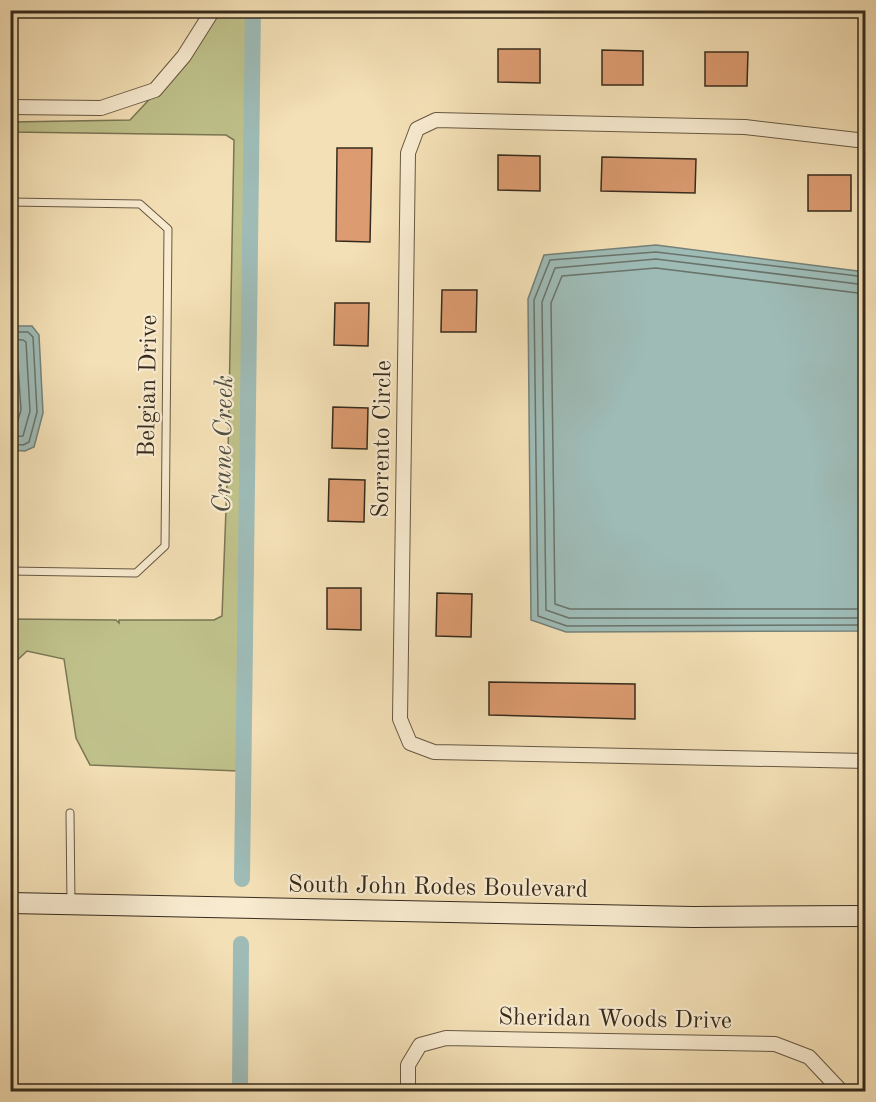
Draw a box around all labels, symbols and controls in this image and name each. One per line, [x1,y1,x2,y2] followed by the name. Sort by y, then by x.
[136,314,162,458] street label: Belgian Drive
[370,360,396,518] street label: Sorrento Circle
[210,375,238,513] water label: Crane Creek
[288,873,588,903] street label: South John Rodes Boulevard
[498,1006,732,1034] street label: Sheridan Woods Drive

